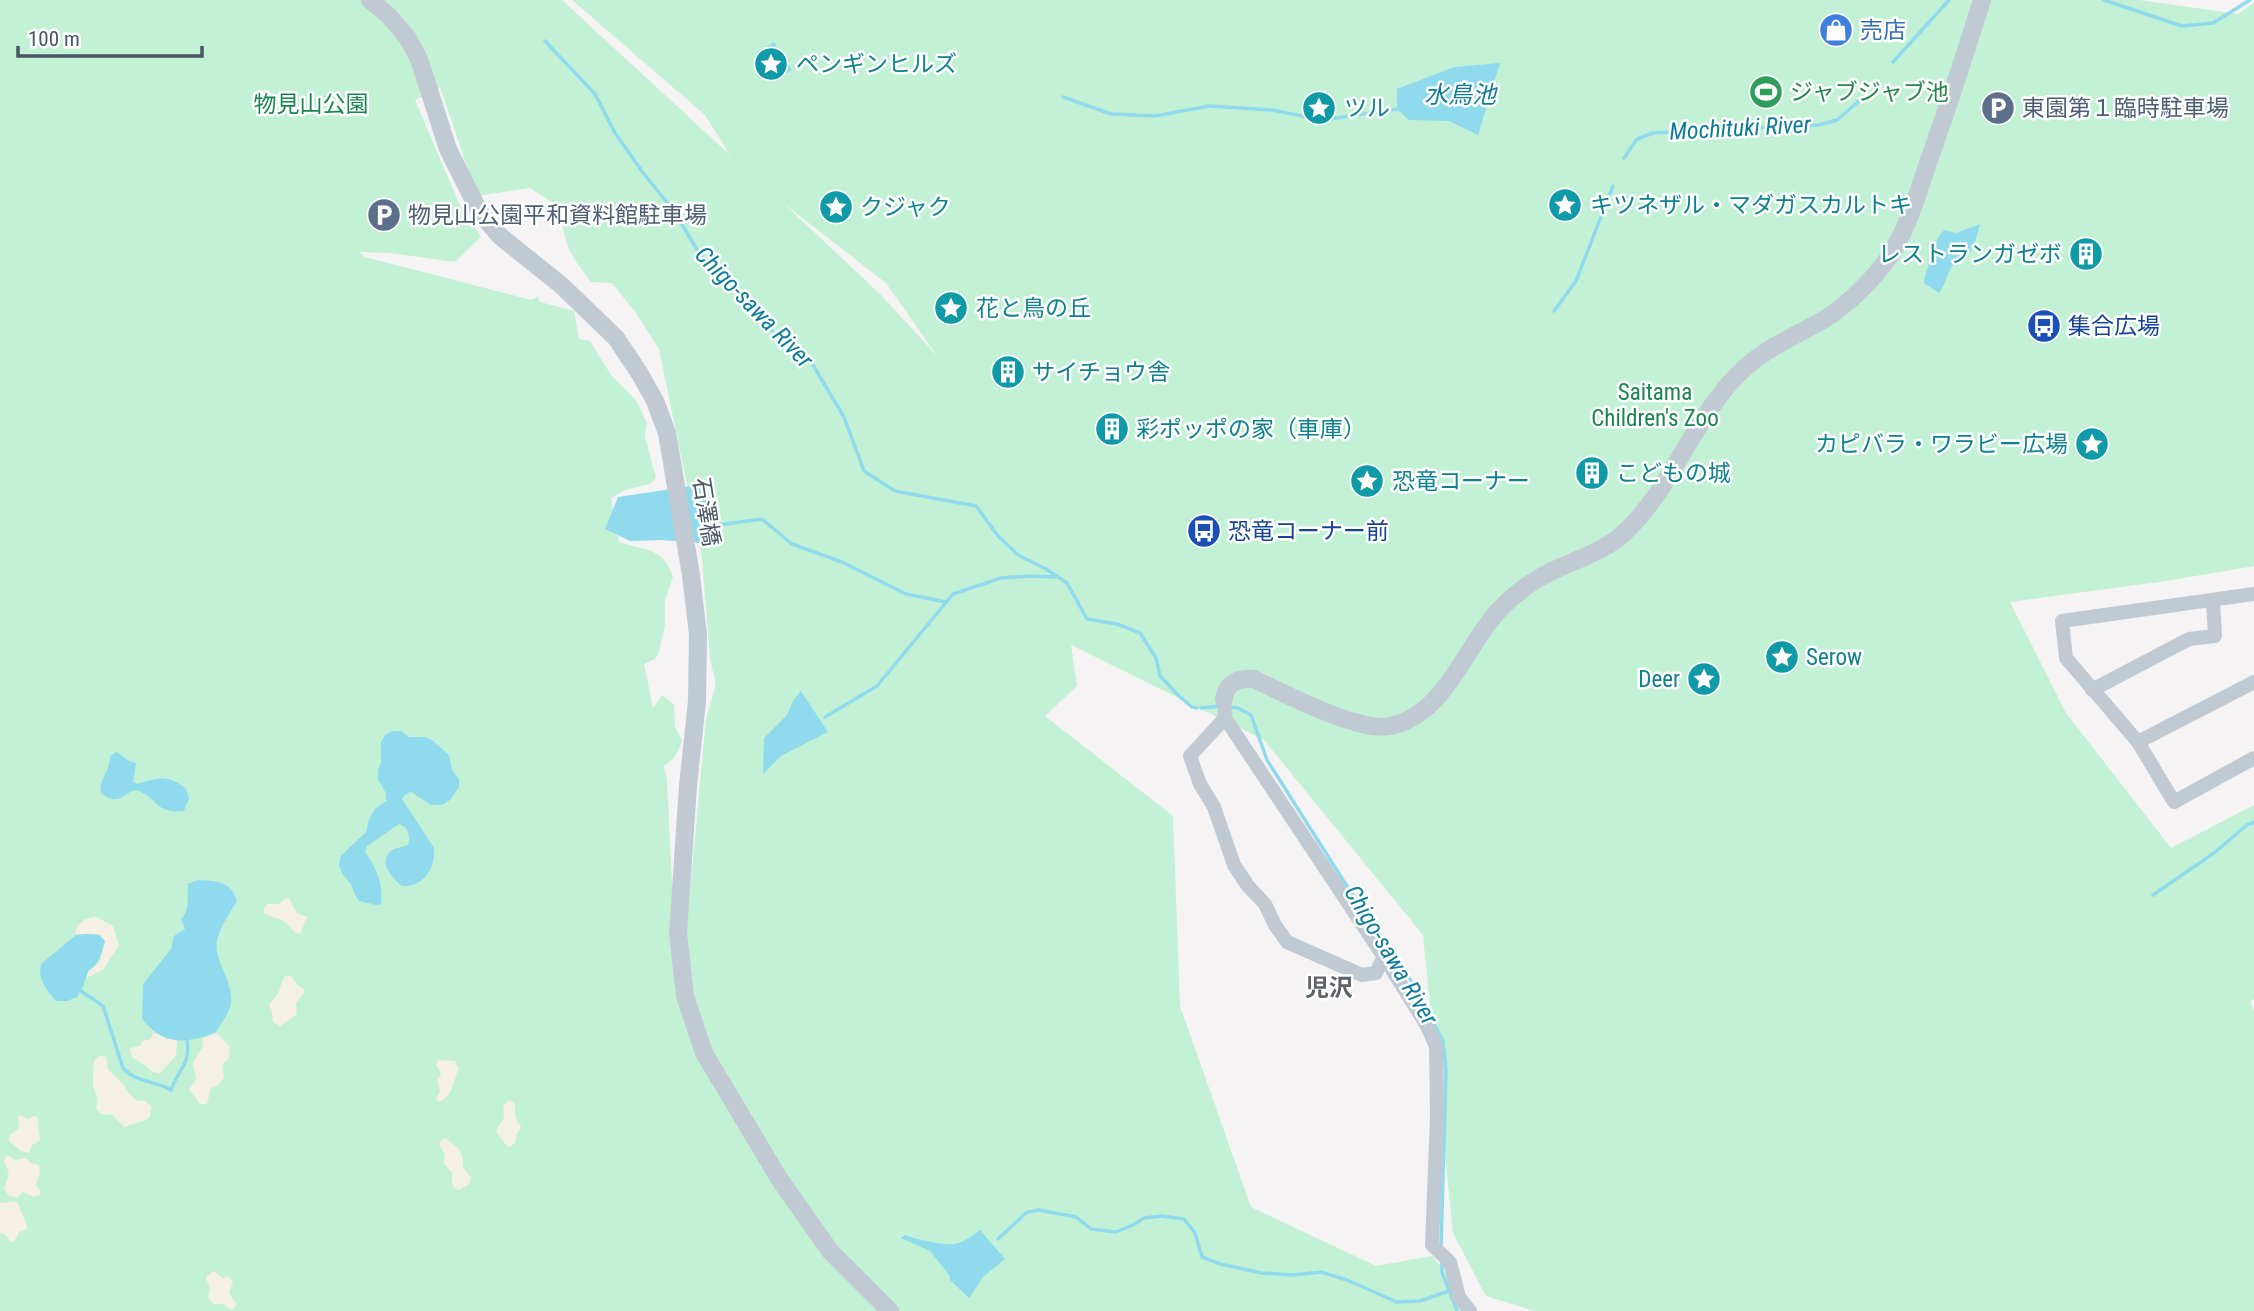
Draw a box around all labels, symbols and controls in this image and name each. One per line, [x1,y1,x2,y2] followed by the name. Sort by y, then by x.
[1817,11,1855,49] shop icon: 売店
[18,14,201,58] scale bar
[1860,17,1906,44] place label: 売店
[28,27,80,51] text: 100 m
[752,45,790,83] place icon: ペンギンヒルズ
[796,51,957,78] place label: ペンギンヒルズ
[1747,73,1785,111] sports icon: ジャブジャブ池
[1790,79,1949,106] place label: ジャブジャブ池
[1424,81,1498,109] water label: 水鳥池
[1300,89,1338,127] place icon: ツル
[1979,89,2017,127] parking icon: 東園第１臨時駐車場
[254,91,369,118] park label: 物見山公園
[1344,95,1390,122] place label: ツル
[2022,95,2229,122] place label: 東園第１臨時駐車場
[1669,110,1812,146] water label: Mochituki River
[1546,186,1584,224] place icon: キツネザル・マダガスカルトキ
[817,188,855,226] place icon: クジャク
[1590,192,1912,219] place label: キツネザル・マダガスカルトキ
[860,194,951,221] place label: クジャク
[365,196,403,234] parking icon: 物見山公園平和資料館駐車場
[408,202,707,229] place label: 物見山公園平和資料館駐車場
[2067,235,2105,273] building icon: レストランガゼボ
[689,241,819,374] water label: Chigo-sawa River
[1878,241,2062,268] place label: レストランガゼボ
[932,289,970,327] place icon: 花と鳥の丘
[976,295,1091,322] place label: 花と鳥の丘
[2025,307,2063,345] bus stop icon: 集合広場
[2068,313,2160,340] place label: 集合広場
[989,353,1027,391] building icon: サイチョウ舎
[1032,359,1170,386] place label: サイチョウ舎
[1591,379,1719,432] park label: Saitama Children's Zoo
[1093,410,1131,448] building icon: 彩ポッポの家（車庫）
[1136,416,1366,443] place label: 彩ポッポの家（車庫）
[2073,425,2111,463] place icon: カピバラ・ワラビー広場
[1815,431,2068,458] place label: カピバラ・ワラビー広場
[1573,454,1611,492] building icon: こどもの城
[1616,460,1731,487] place label: こどもの城
[1348,462,1386,500] place icon: 恐竜コーナー
[1392,468,1530,495] place label: 恐竜コーナー
[687,476,725,548] street label: 石澤橋
[1185,512,1223,550] bus stop icon: 恐竜コーナー前
[1228,518,1389,545] place label: 恐竜コーナー前
[1763,638,1801,676] place icon: Serow
[1806,644,1862,671] place label: Serow
[1685,660,1723,698] place icon: Deer
[1638,666,1680,693] place label: Deer
[1338,880,1444,1031] water label: Chigo-sawa River
[1305,974,1353,1002] district label: 児沢

